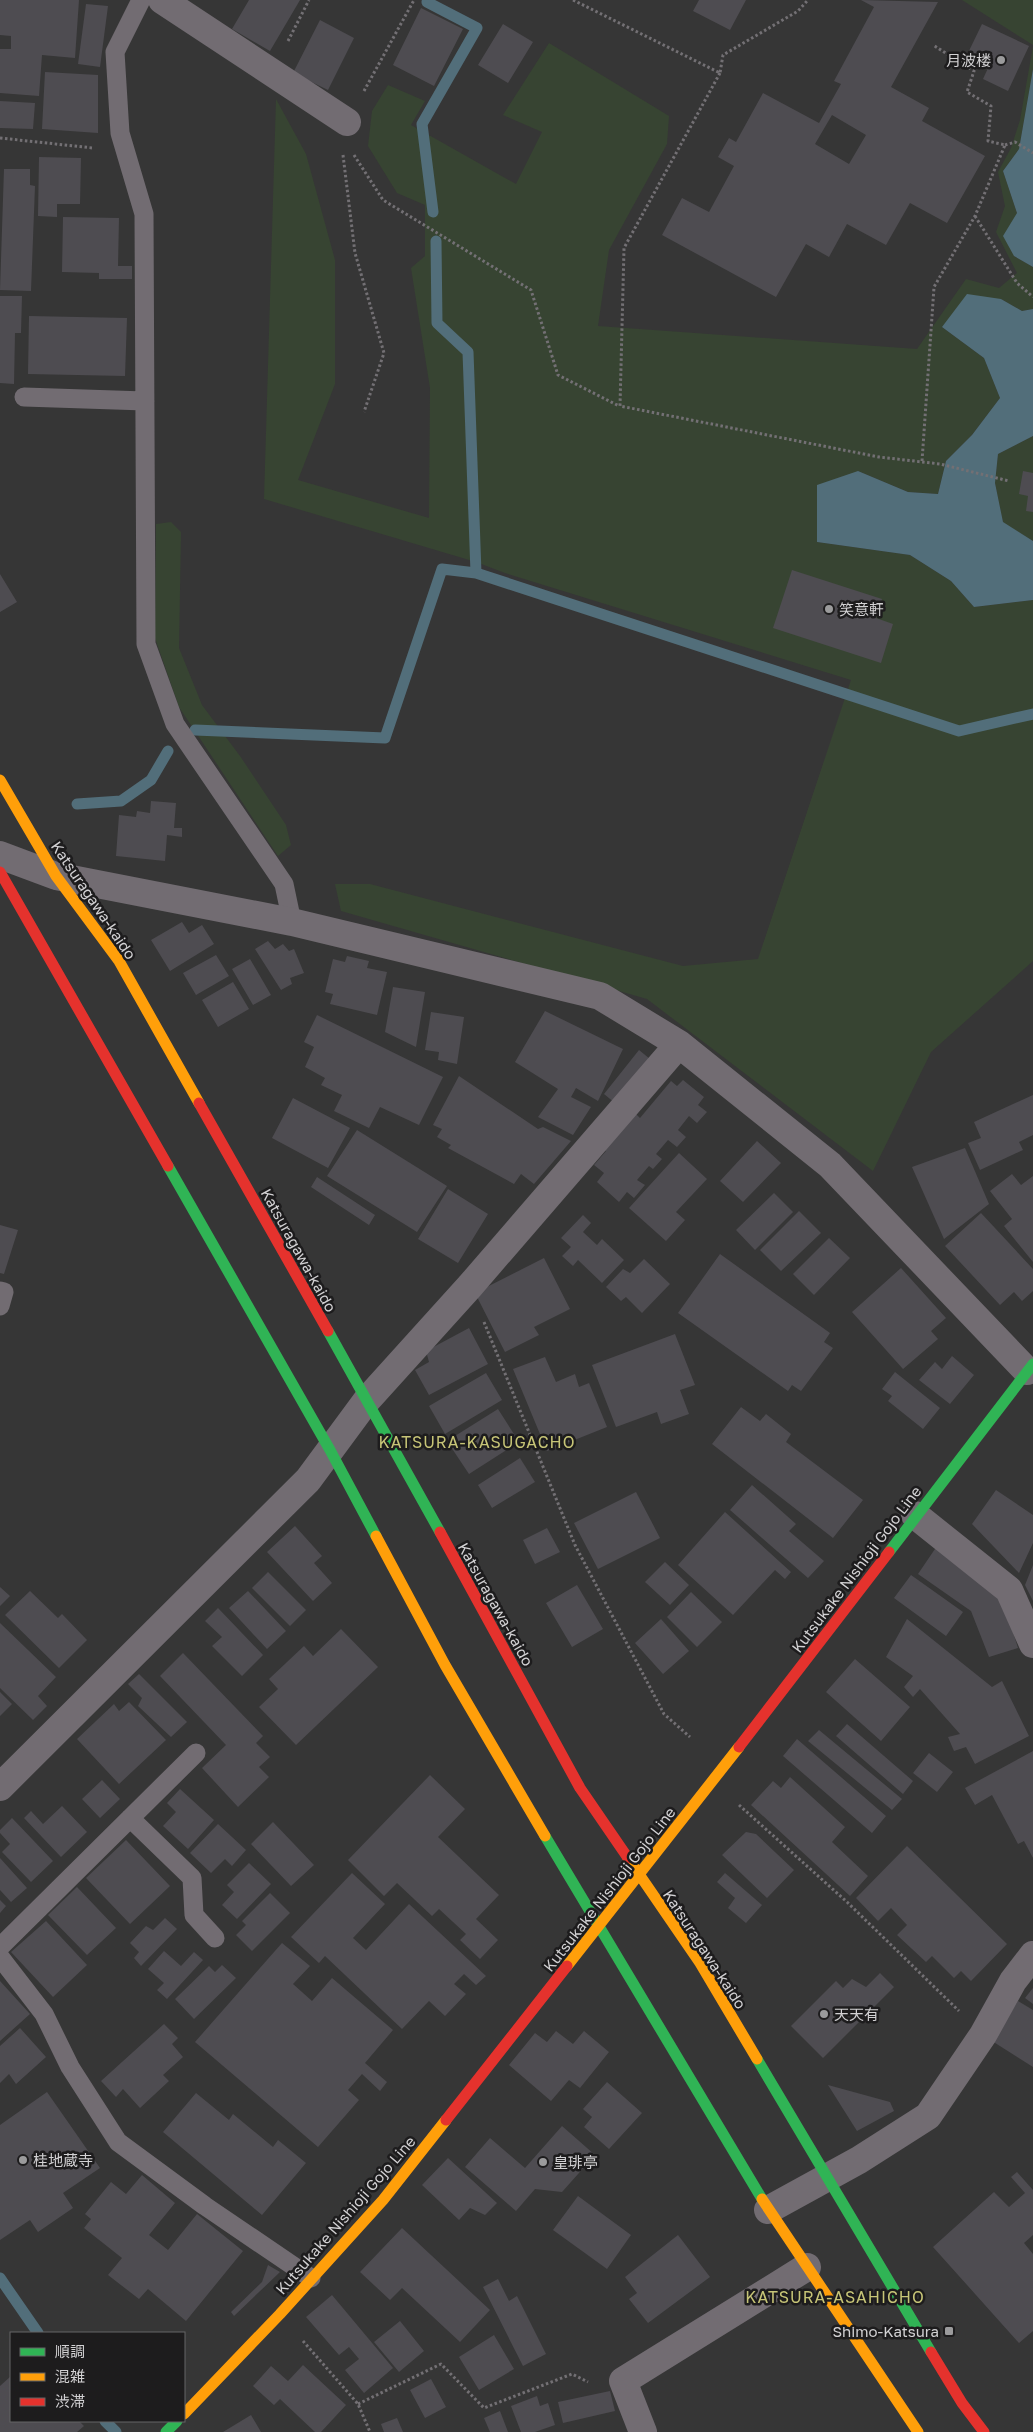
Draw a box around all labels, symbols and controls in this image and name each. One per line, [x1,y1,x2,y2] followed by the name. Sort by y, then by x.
[946,51,991,69] place label: 月波楼
[995,54,1007,66] marker: 月波楼
[839,600,884,618] place label: 笑意軒
[823,603,835,615] marker: 笑意軒
[48,838,140,962] street label: Katsuragawa-kaido
[258,1185,340,1315] street label: Katsuragawa-kaido
[378,1432,576,1452] district label: KATSURA-KASUGACHO
[787,1482,925,1656] street label: Kutsukake Nishioji Gojo Line
[455,1539,537,1669] street label: Katsuragawa-kaido
[539,1803,679,1975] street label: Kutsukake Nishioji Gojo Line
[660,1886,750,2012] street label: Katsuragawa-kaido
[834,2005,879,2023] place label: 天天有
[818,2008,830,2020] marker: 天天有
[271,2132,419,2298] street label: Kutsukake Nishioji Gojo Line
[33,2151,93,2169] place label: 桂地蔵寺
[553,2153,598,2171] place label: 皇琲亭
[17,2154,29,2166] marker: 桂地蔵寺
[537,2156,549,2168] marker: 皇琲亭
[745,2287,925,2307] district label: KATSURA-ASAHICHO
[832,2322,939,2340] place label: Shimo-Katsura
[943,2325,955,2337] marker: Shimo-Katsura
[10,2332,185,2422] legend
[55,2342,85,2360] text: 順調
[55,2367,85,2385] text: 混雑
[55,2392,85,2410] text: 渋滞

